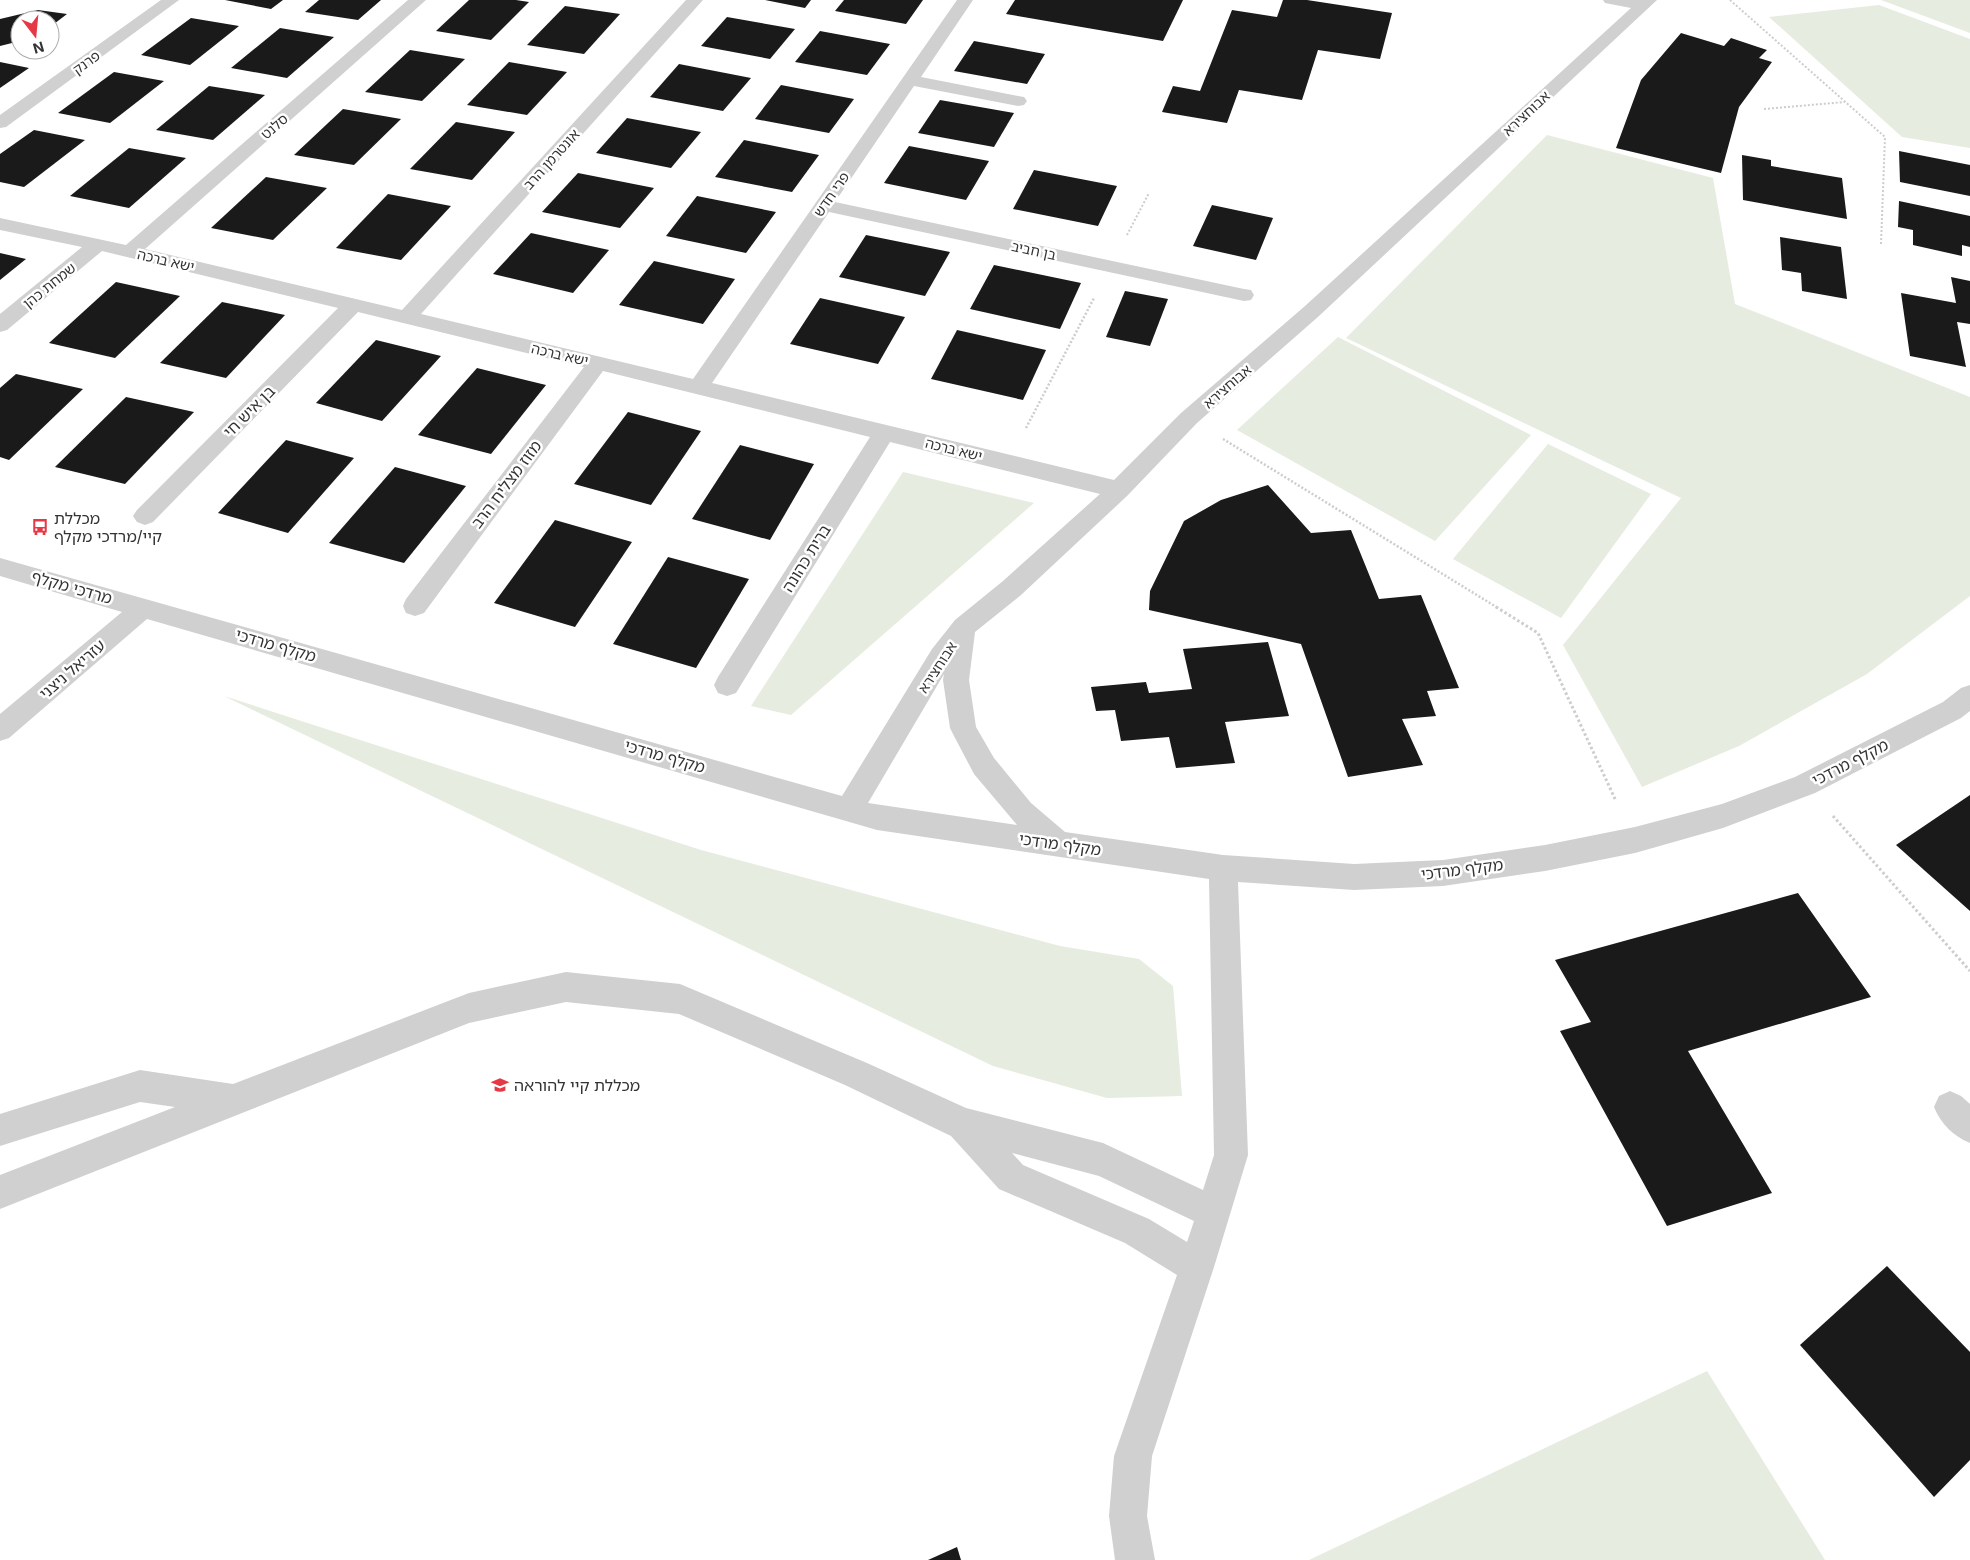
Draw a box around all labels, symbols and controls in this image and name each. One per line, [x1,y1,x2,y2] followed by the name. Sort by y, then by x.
[10,10,60,60] north arrow
[31,38,46,58] text: N
[69,46,103,78] street label: פרנק
[1499,87,1553,139] street label: אבוחצירא
[257,110,291,142] street label: סלנט
[519,125,583,193] street label: אונטרמן הרב
[809,168,853,220] street label: פרי חדש
[1010,237,1058,263] street label: בן חביב
[136,245,196,275] street label: ישא ברכה
[19,259,79,311] street label: שמחת כהן
[530,339,590,369] street label: ישא ברכה
[1200,361,1255,411] street label: אבוחצירא
[219,381,279,441] street label: בן איש חי
[924,434,984,464] street label: ישא ברכה
[466,436,546,532] street label: מזוז מצליח הרב
[54,508,162,546] place label: מכללת קיי/מרדכי מקלף
[30,517,50,537] bus stop icon: מכללת קיי/מרדכי מקלף
[777,520,835,596] street label: ברית כהונה
[29,566,115,608] street label: מרדכי מקלף
[233,624,319,666] street label: מקלף מרדכי
[35,635,109,703] street label: עזריאל ניצני
[914,638,960,696] street label: אבוחצירא
[1809,734,1891,790] street label: מקלף מרדכי
[622,735,708,777] street label: מקלף מרדכי
[1018,828,1102,860] street label: מקלף מרדכי
[1420,854,1504,884] street label: מקלף מרדכי
[490,1075,510,1095] school or university icon: מכללת קיי להוראה
[514,1075,640,1095] place label: מכללת קיי להוראה

